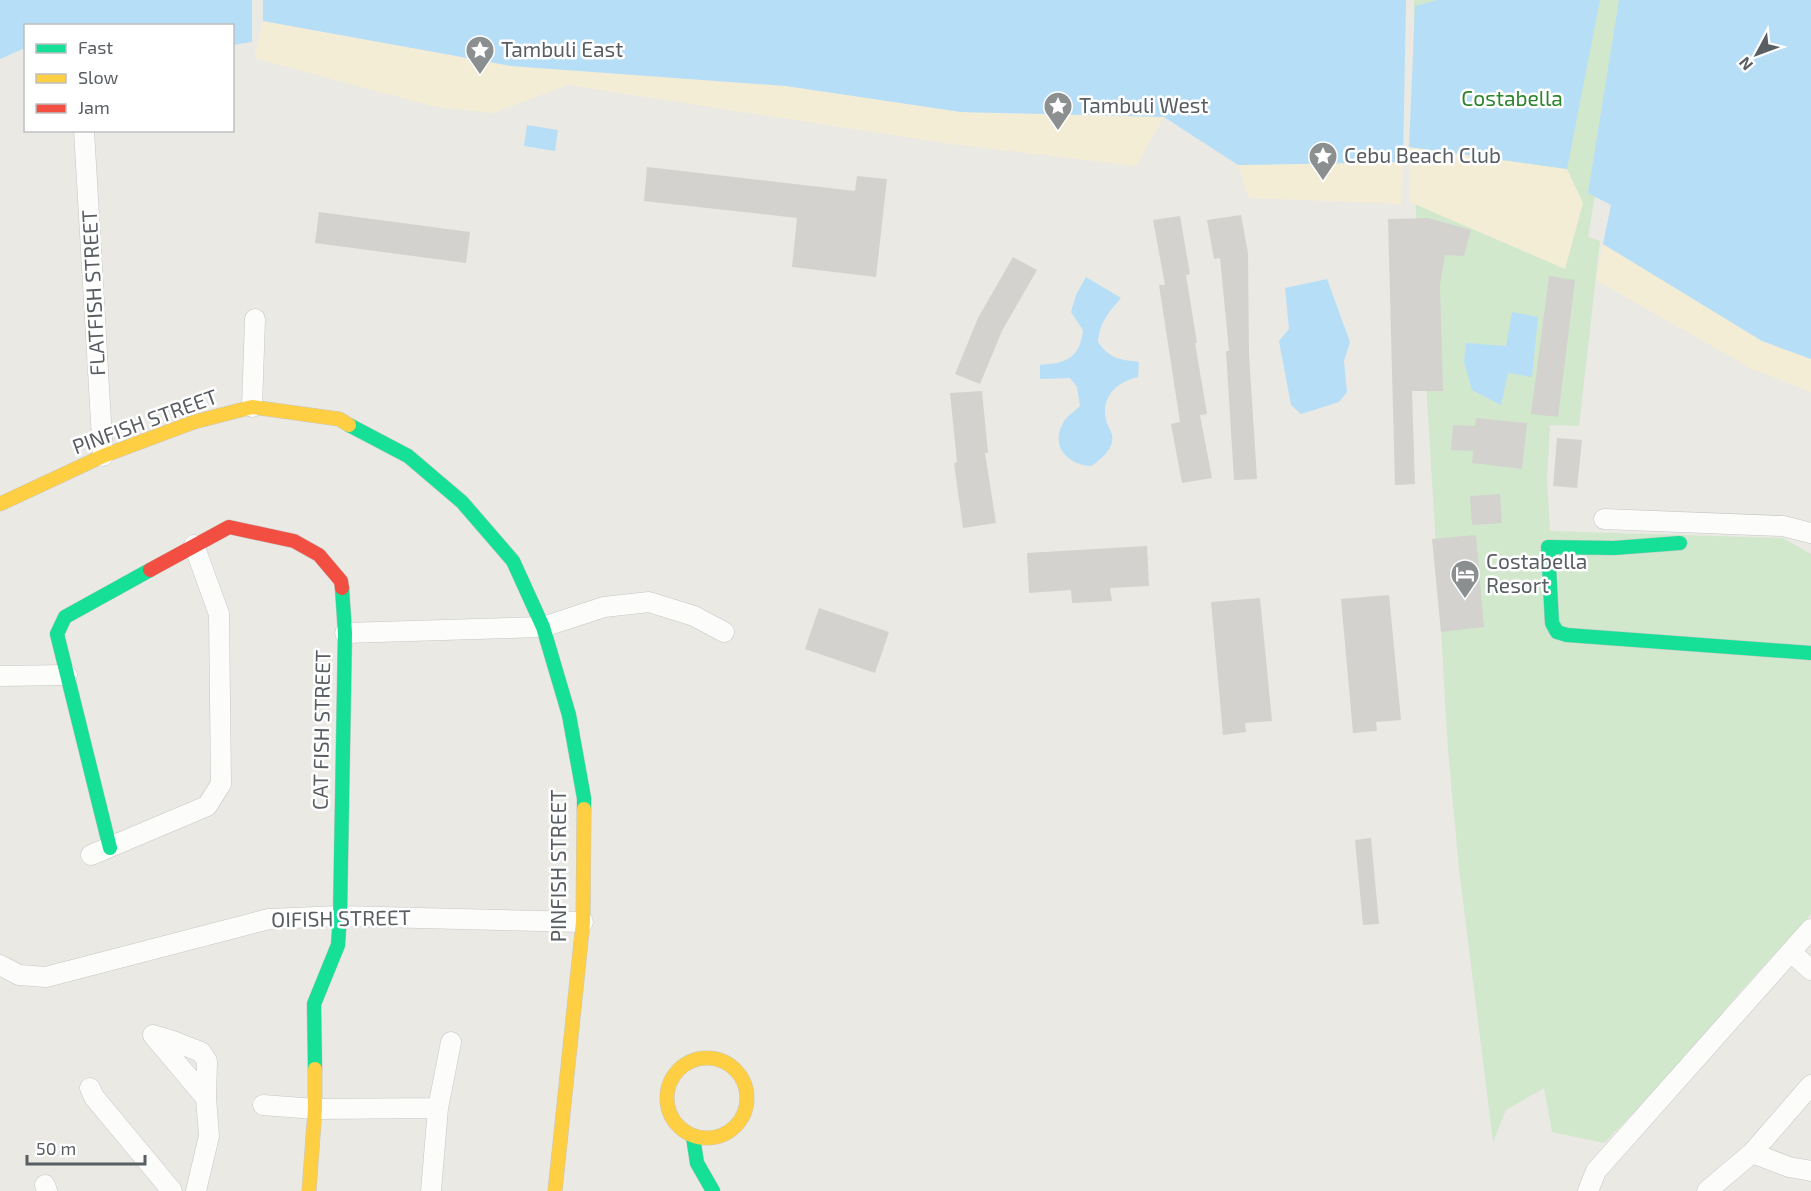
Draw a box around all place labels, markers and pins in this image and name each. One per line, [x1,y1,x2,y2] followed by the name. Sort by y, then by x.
[464,34,496,76] place icon: Tambuli East
[501,36,623,61] place label: Tambuli East
[1042,90,1074,132] place icon: Tambuli West
[1079,92,1208,117] place label: Tambuli West
[1307,140,1339,182] place icon: Cebu Beach Club
[1344,142,1501,167] place label: Cebu Beach Club
[1486,548,1587,597] place label: Costabella Resort
[1449,558,1481,600] hotel icon: Costabella Resort

